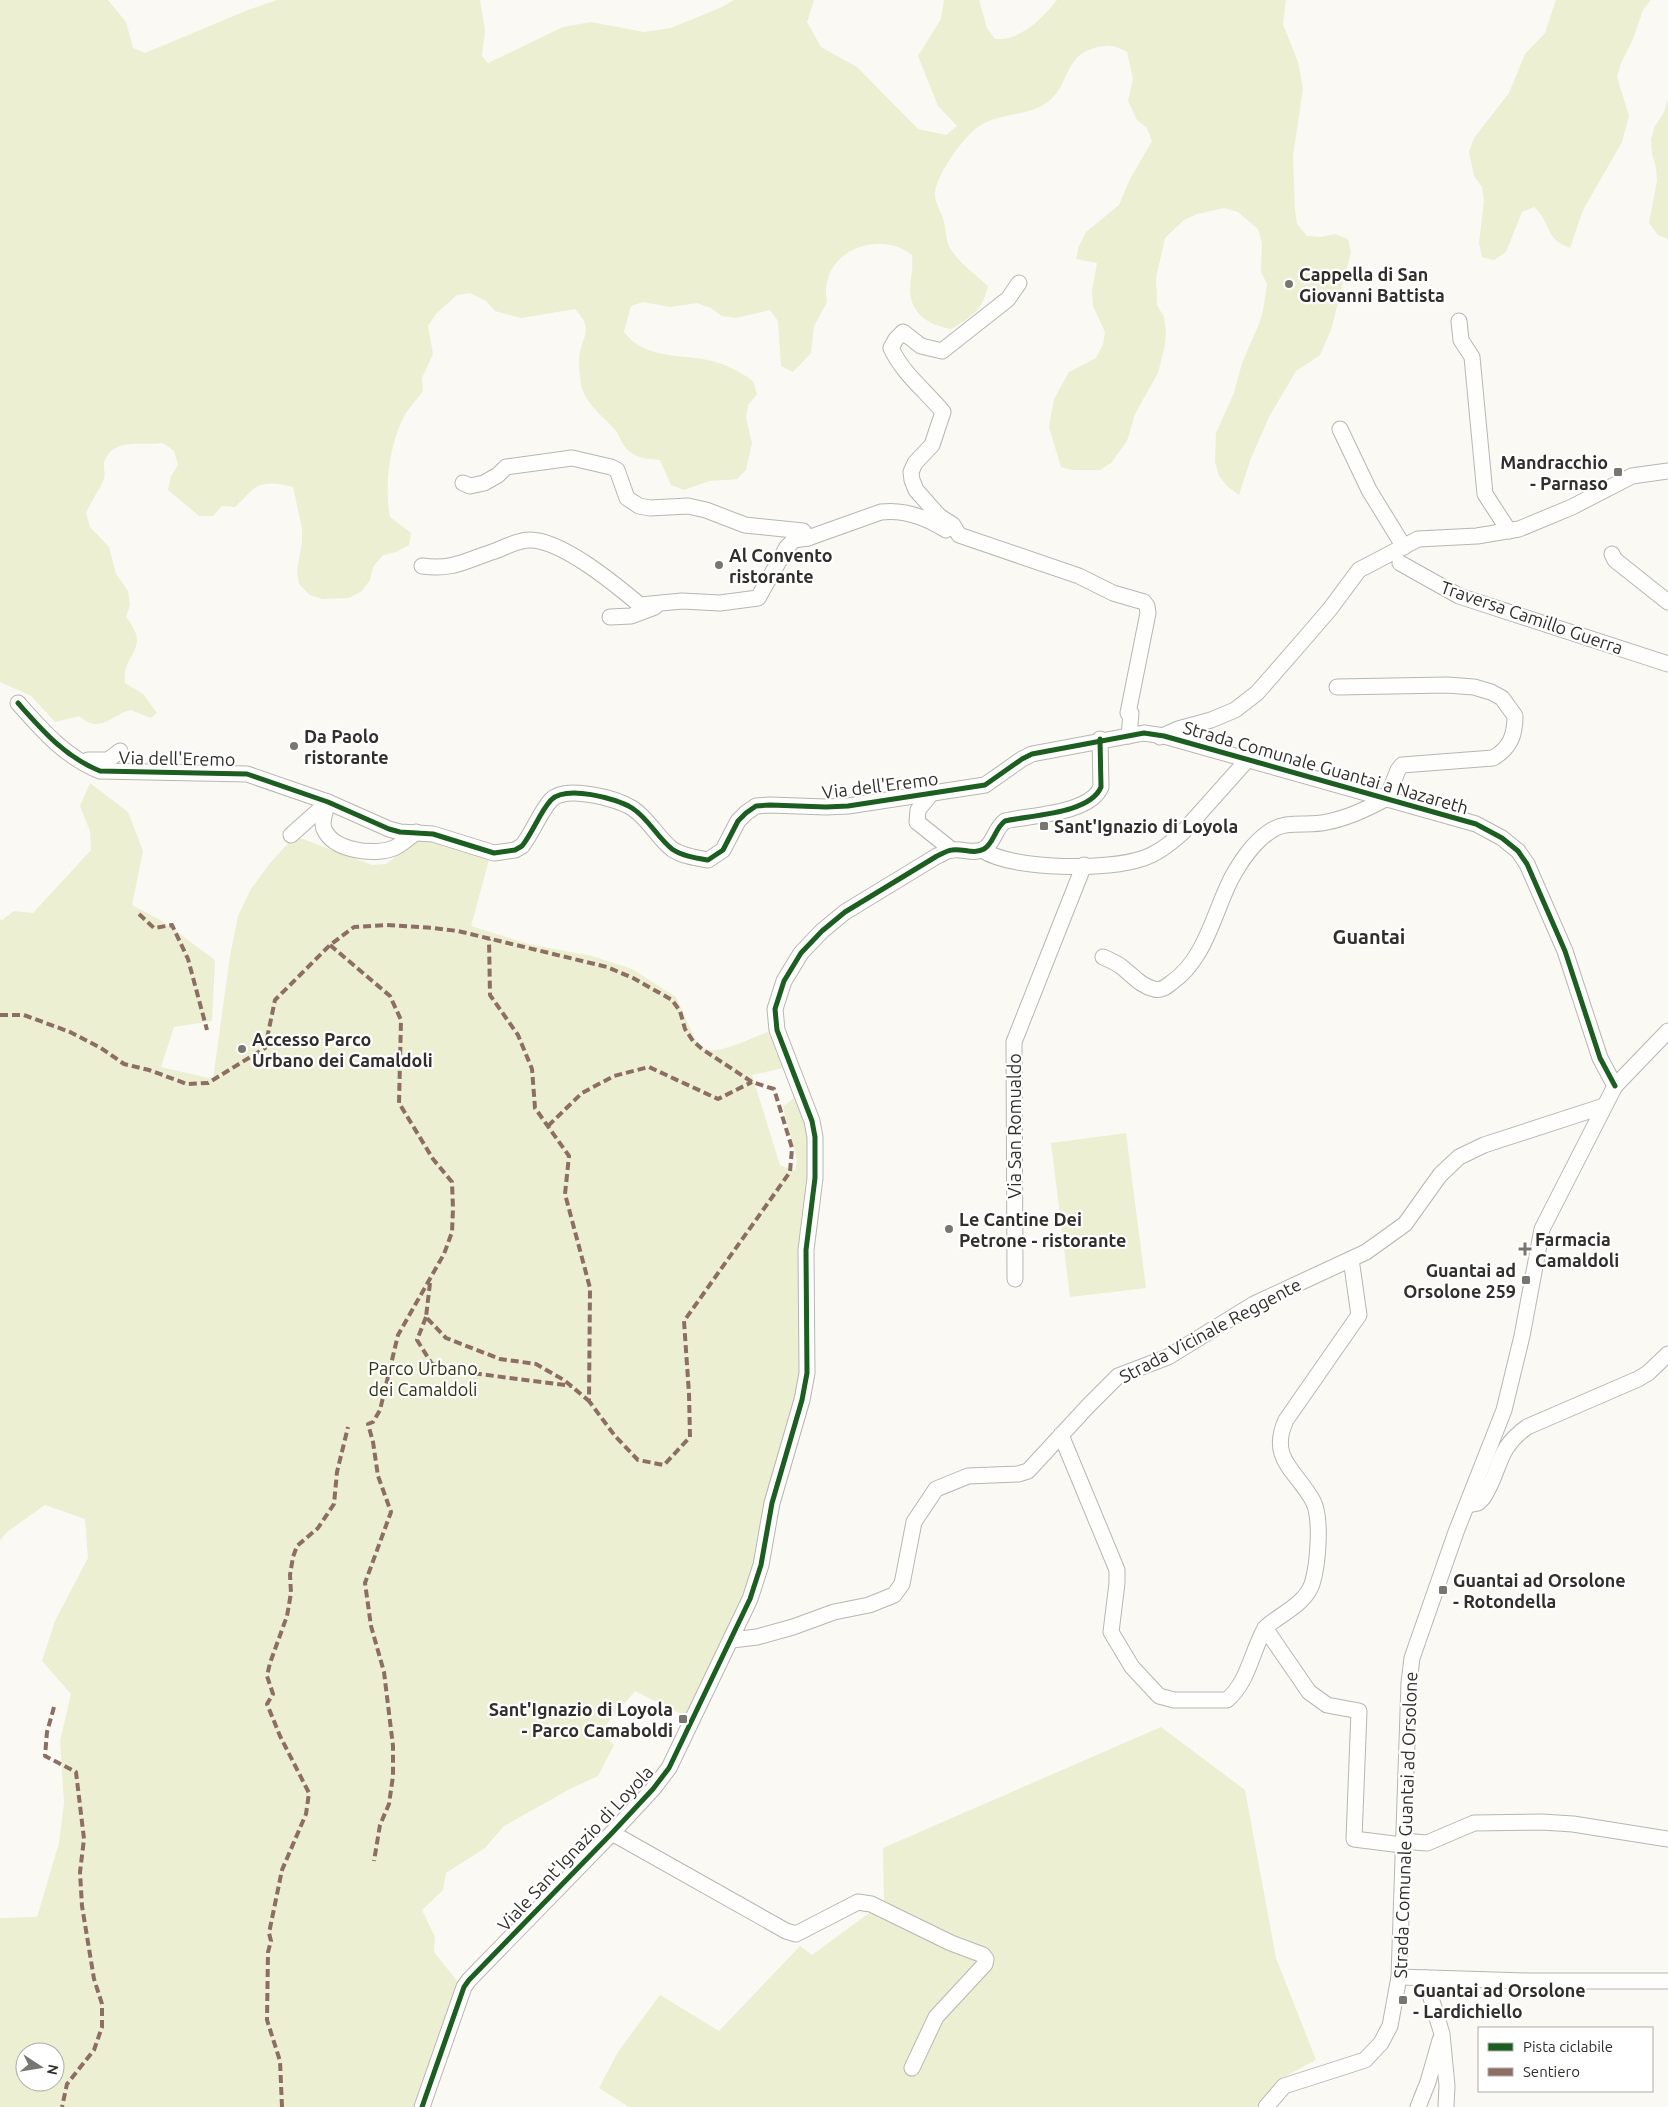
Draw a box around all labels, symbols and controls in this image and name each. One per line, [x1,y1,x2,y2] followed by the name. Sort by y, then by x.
[1299,264,1445,305] place label: Cappella di San Giovanni Battista
[1283,278,1295,290] marker: Cappella di San Giovanni Battista
[1500,452,1608,493] place label: Mandracchio - Parnaso
[1612,466,1624,478] marker: Mandracchio - Parnaso
[729,545,833,586] place label: Al Convento ristorante
[713,559,725,571] marker: Al Convento ristorante
[1438,576,1626,658] street label: Traversa Camillo Guerra
[1181,717,1471,817] street label: Strada Comunale Guantai a Nazareth
[304,726,389,767] place label: Da Paolo ristorante
[288,740,300,752] marker: Da Paolo ristorante
[118,747,236,769] street label: Via dell'Eremo
[821,768,939,802] street label: Via dell'Eremo
[1054,816,1238,836] place label: Sant'Ignazio di Loyola
[1038,820,1050,832] marker: Sant'Ignazio di Loyola
[1333,925,1405,948] district label: Guantai
[252,1029,433,1070] place label: Accesso Parco Urbano dei Camaldoli
[236,1043,248,1055] marker: Accesso Parco Urbano dei Camaldoli
[1004,1053,1024,1199] street label: Via San Romualdo
[959,1209,1126,1250] place label: Le Cantine Dei Petrone - ristorante
[943,1223,955,1235] marker: Le Cantine Dei Petrone - ristorante
[1535,1229,1619,1270] place label: Farmacia Camaldoli
[1519,1243,1531,1255] marker: Farmacia Camaldoli
[1403,1260,1516,1301] place label: Guantai ad Orsolone 259
[1116,1274,1304,1386] street label: Strada Vicinale Reggente
[1520,1274,1532,1286] marker: Guantai ad Orsolone 259
[368,1358,478,1399] park label: Parco Urbano dei Camaldoli
[1453,1570,1626,1611] place label: Guantai ad Orsolone - Rotondella
[1437,1584,1449,1596] marker: Guantai ad Orsolone - Rotondella
[1390,1671,1420,1979] street label: Strada Comunale Guantai ad Orsolone
[489,1699,673,1740] place label: Sant'Ignazio di Loyola - Parco Camaboldi
[677,1713,689,1725] marker: Sant'Ignazio di Loyola - Parco Camaboldi
[493,1761,657,1935] street label: Viale Sant'Ignazio di Loyola
[1413,1980,1586,2021] place label: Guantai ad Orsolone - Lardichiello
[1397,1994,1409,2006] marker: Guantai ad Orsolone - Lardichiello
[1478,2027,1653,2092] legend
[1523,2038,1613,2055] text: Pista ciclabile
[15,2042,65,2092] north arrow
[44,2063,62,2076] text: N
[1523,2063,1580,2080] text: Sentiero

